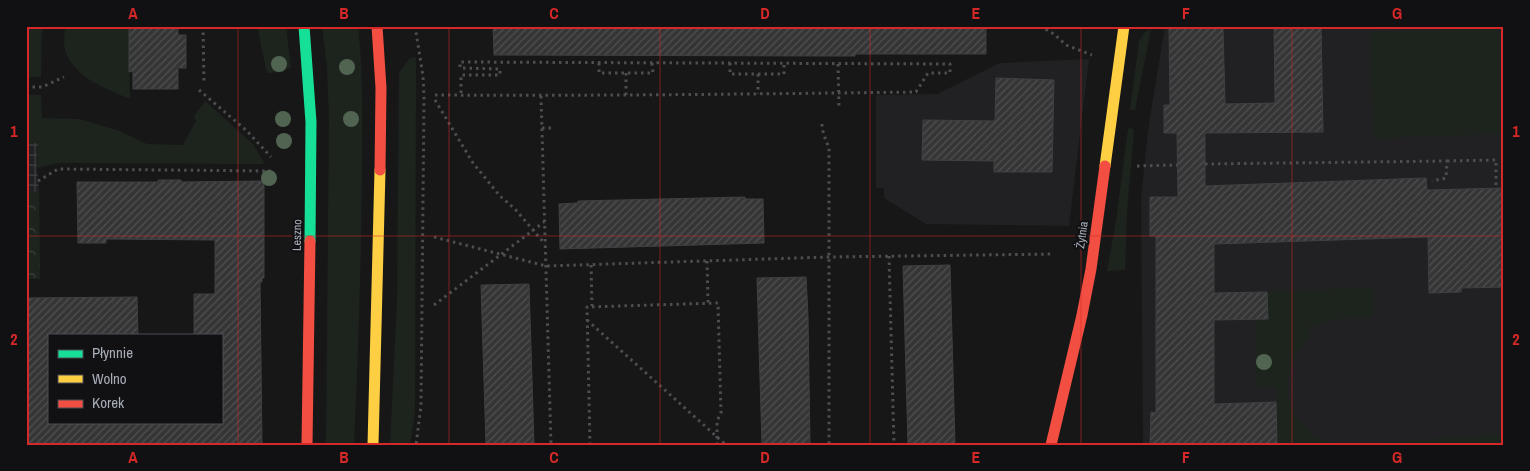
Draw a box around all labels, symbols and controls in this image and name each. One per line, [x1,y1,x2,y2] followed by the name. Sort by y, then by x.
[128,2,138,24] text: A
[339,2,349,24] text: B
[549,2,559,24] text: C
[760,2,770,24] text: D
[972,2,981,24] text: E
[1182,2,1190,24] text: F
[1392,2,1402,24] text: G
[10,120,18,142] text: 1
[1512,120,1520,142] text: 1
[289,219,305,251] street label: Leszno
[1072,220,1092,250] street label: Żytnia
[10,328,18,350] text: 2
[1512,328,1520,350] text: 2
[48,334,222,424] legend
[92,342,133,363] text: Płynnie
[92,368,127,389] text: Wolno
[92,392,125,413] text: Korek
[128,446,138,468] text: A
[339,446,349,468] text: B
[549,446,559,468] text: C
[760,446,770,468] text: D
[972,446,981,468] text: E
[1182,446,1190,468] text: F
[1392,446,1402,468] text: G

